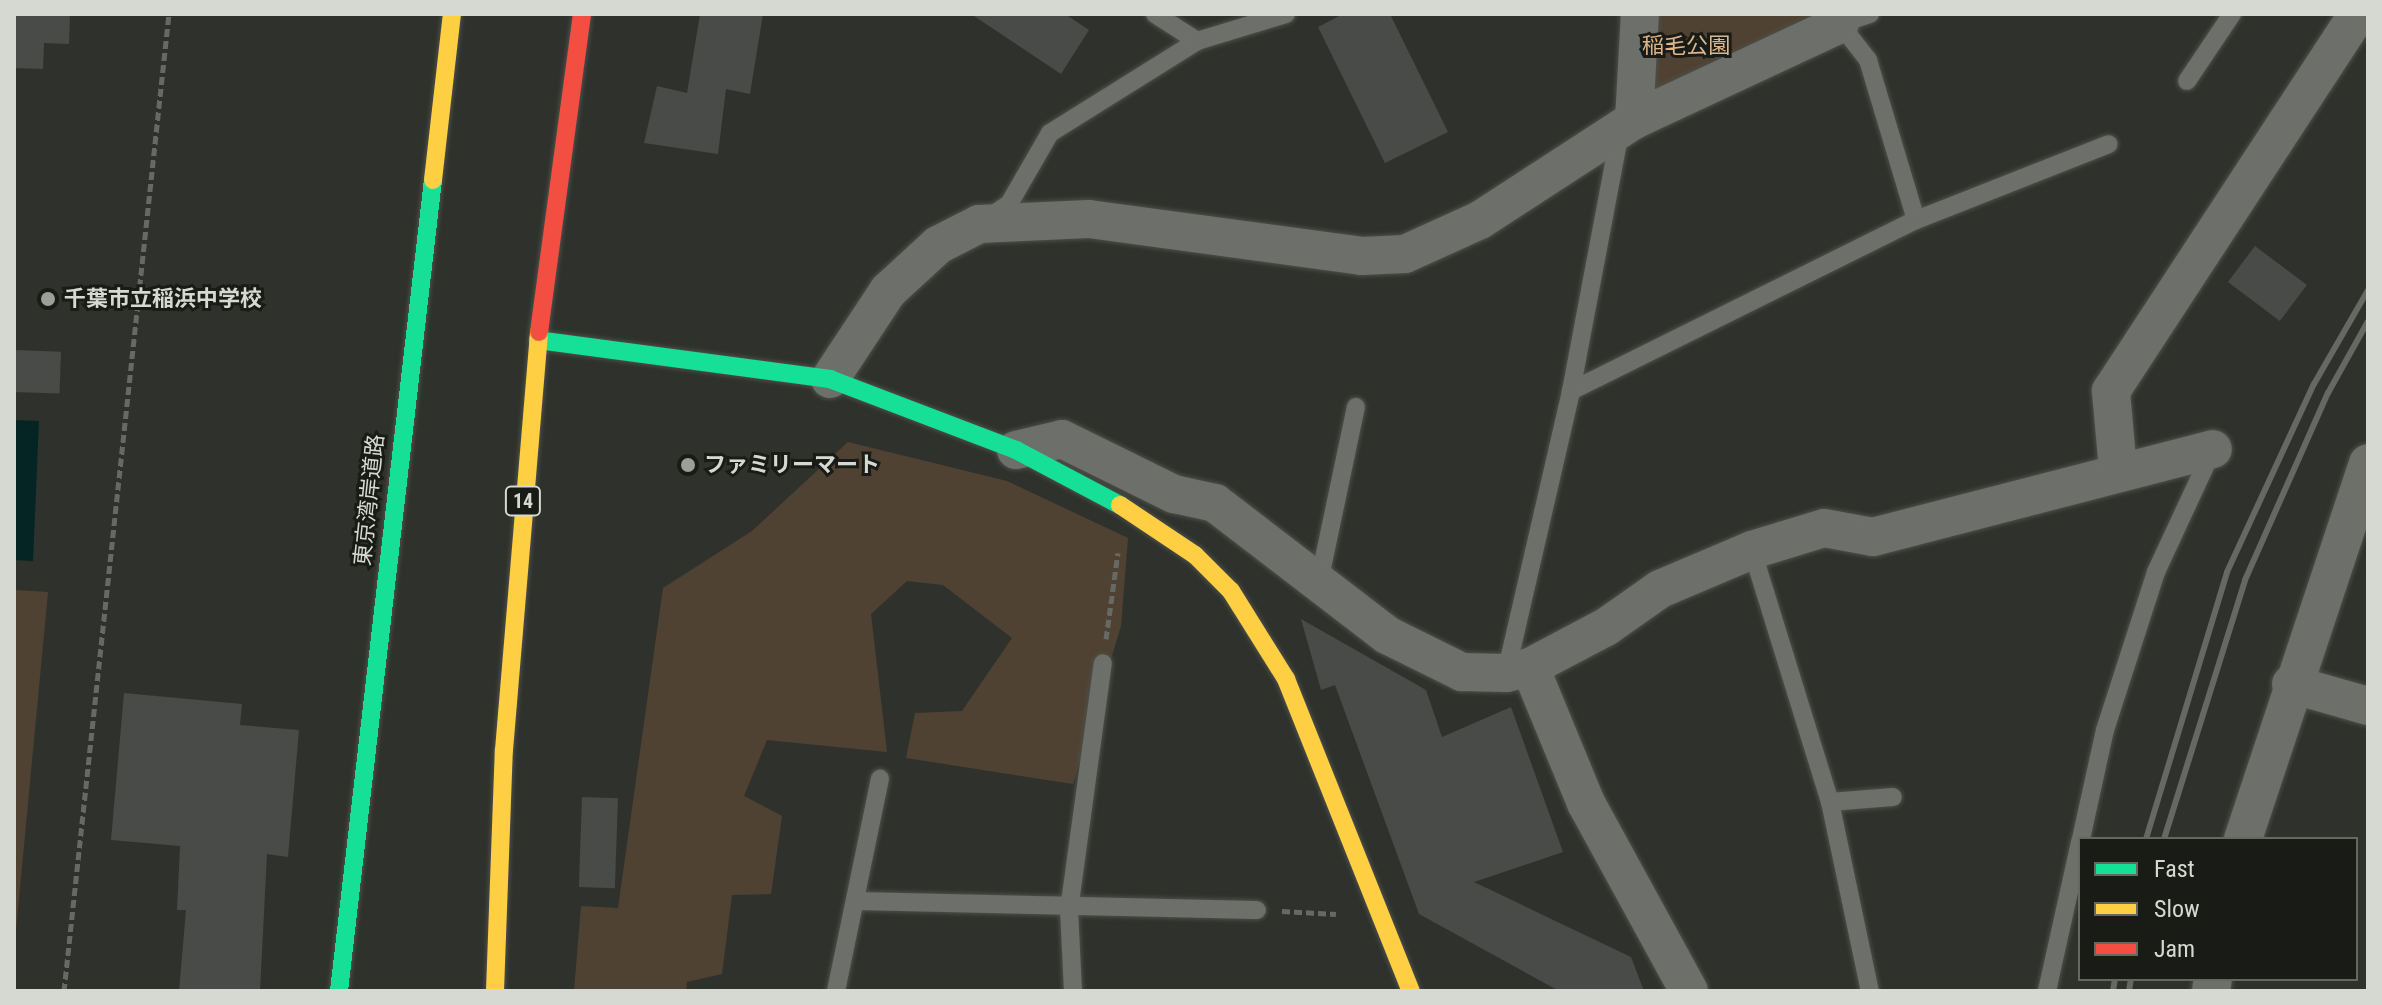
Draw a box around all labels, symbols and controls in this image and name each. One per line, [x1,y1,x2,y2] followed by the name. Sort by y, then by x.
[1642,33,1730,59] park label: 稲毛公園
[64,286,262,312] place label: 千葉市立稲浜中学校
[39,290,57,308] marker: 千葉市立稲浜中学校
[349,433,389,567] street label: 東京湾岸道路
[704,452,880,478] place label: ファミリーマート
[679,456,697,474] marker: ファミリーマート
[503,485,543,517] road number: 14
[2078,837,2358,981] legend
[2154,855,2195,883] text: Fast
[2154,895,2200,923] text: Slow
[2154,935,2195,963] text: Jam

